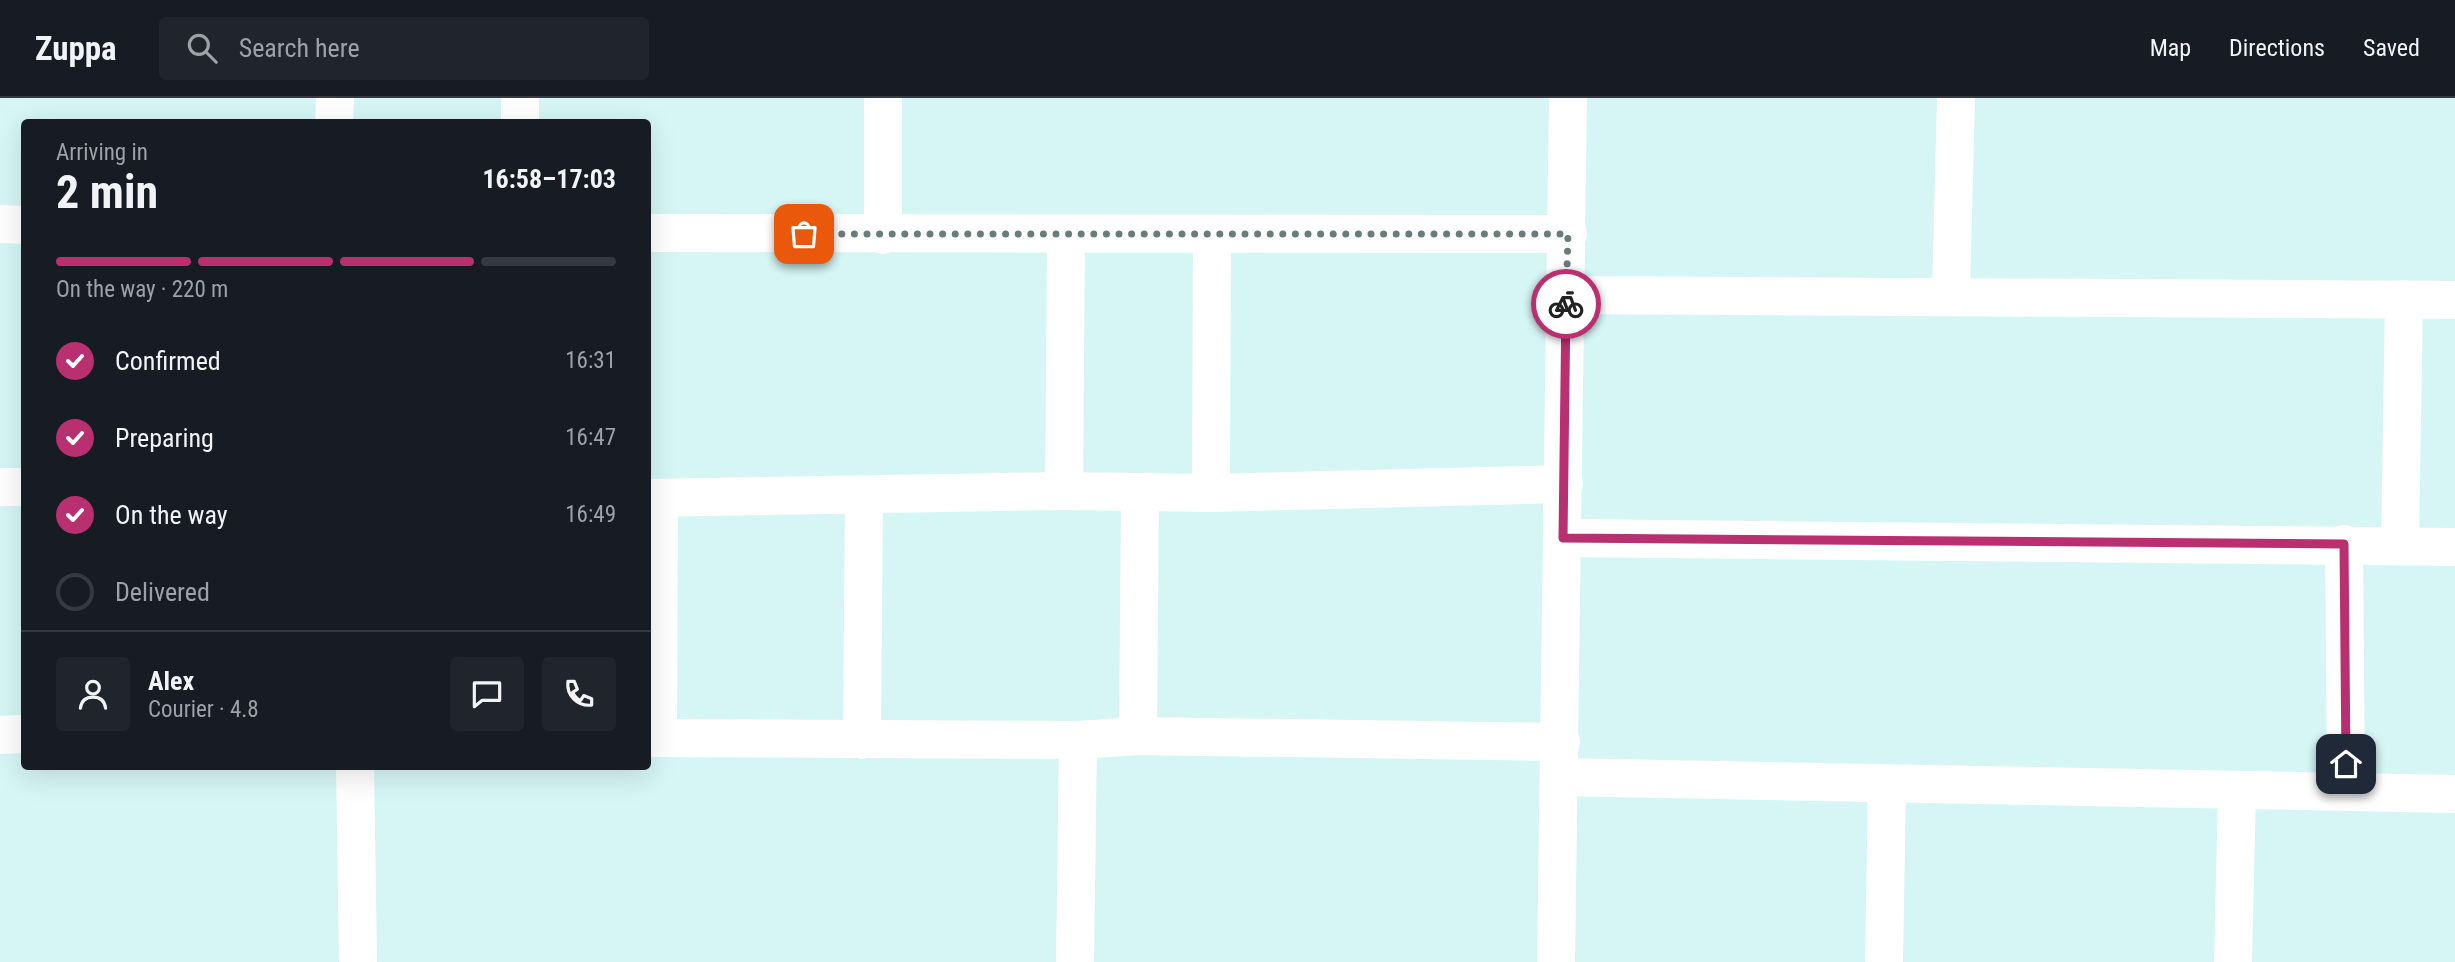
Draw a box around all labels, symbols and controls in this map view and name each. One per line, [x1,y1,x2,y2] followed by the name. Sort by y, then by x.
[159,17,649,80] search box
[35,29,117,68] text: Zuppa
[183,29,221,67] icon: search
[239,33,360,63] text: Search here
[2150,34,2191,62] text: Map
[2229,34,2325,62] text: Directions
[2363,34,2420,62] text: Saved
[56,139,148,166] text: Arriving in
[482,164,616,194] text: 16:58–17:03
[56,165,158,219] text: 2 min
[774,204,834,264] pin
[785,215,823,253] icon: bag
[1531,269,1601,339] courier
[56,276,228,303] text: On the way · 220 m
[1547,285,1585,323] icon: bike
[56,342,94,380] icon: check
[115,346,221,376] text: Confirmed
[565,347,616,374] text: 16:31
[56,419,94,457] icon: check
[115,423,214,453] text: Preparing
[565,424,616,451] text: 16:47
[56,496,94,534] icon: check
[115,500,228,530] text: On the way
[565,501,616,528] text: 16:49
[115,577,210,607] text: Delivered
[56,657,130,731] button: person
[450,657,524,731] button: chat
[542,657,616,731] button: phone
[148,666,194,696] text: Alex
[148,696,259,723] text: Courier · 4.8
[2316,734,2376,794] pin
[2327,745,2365,783] icon: home

